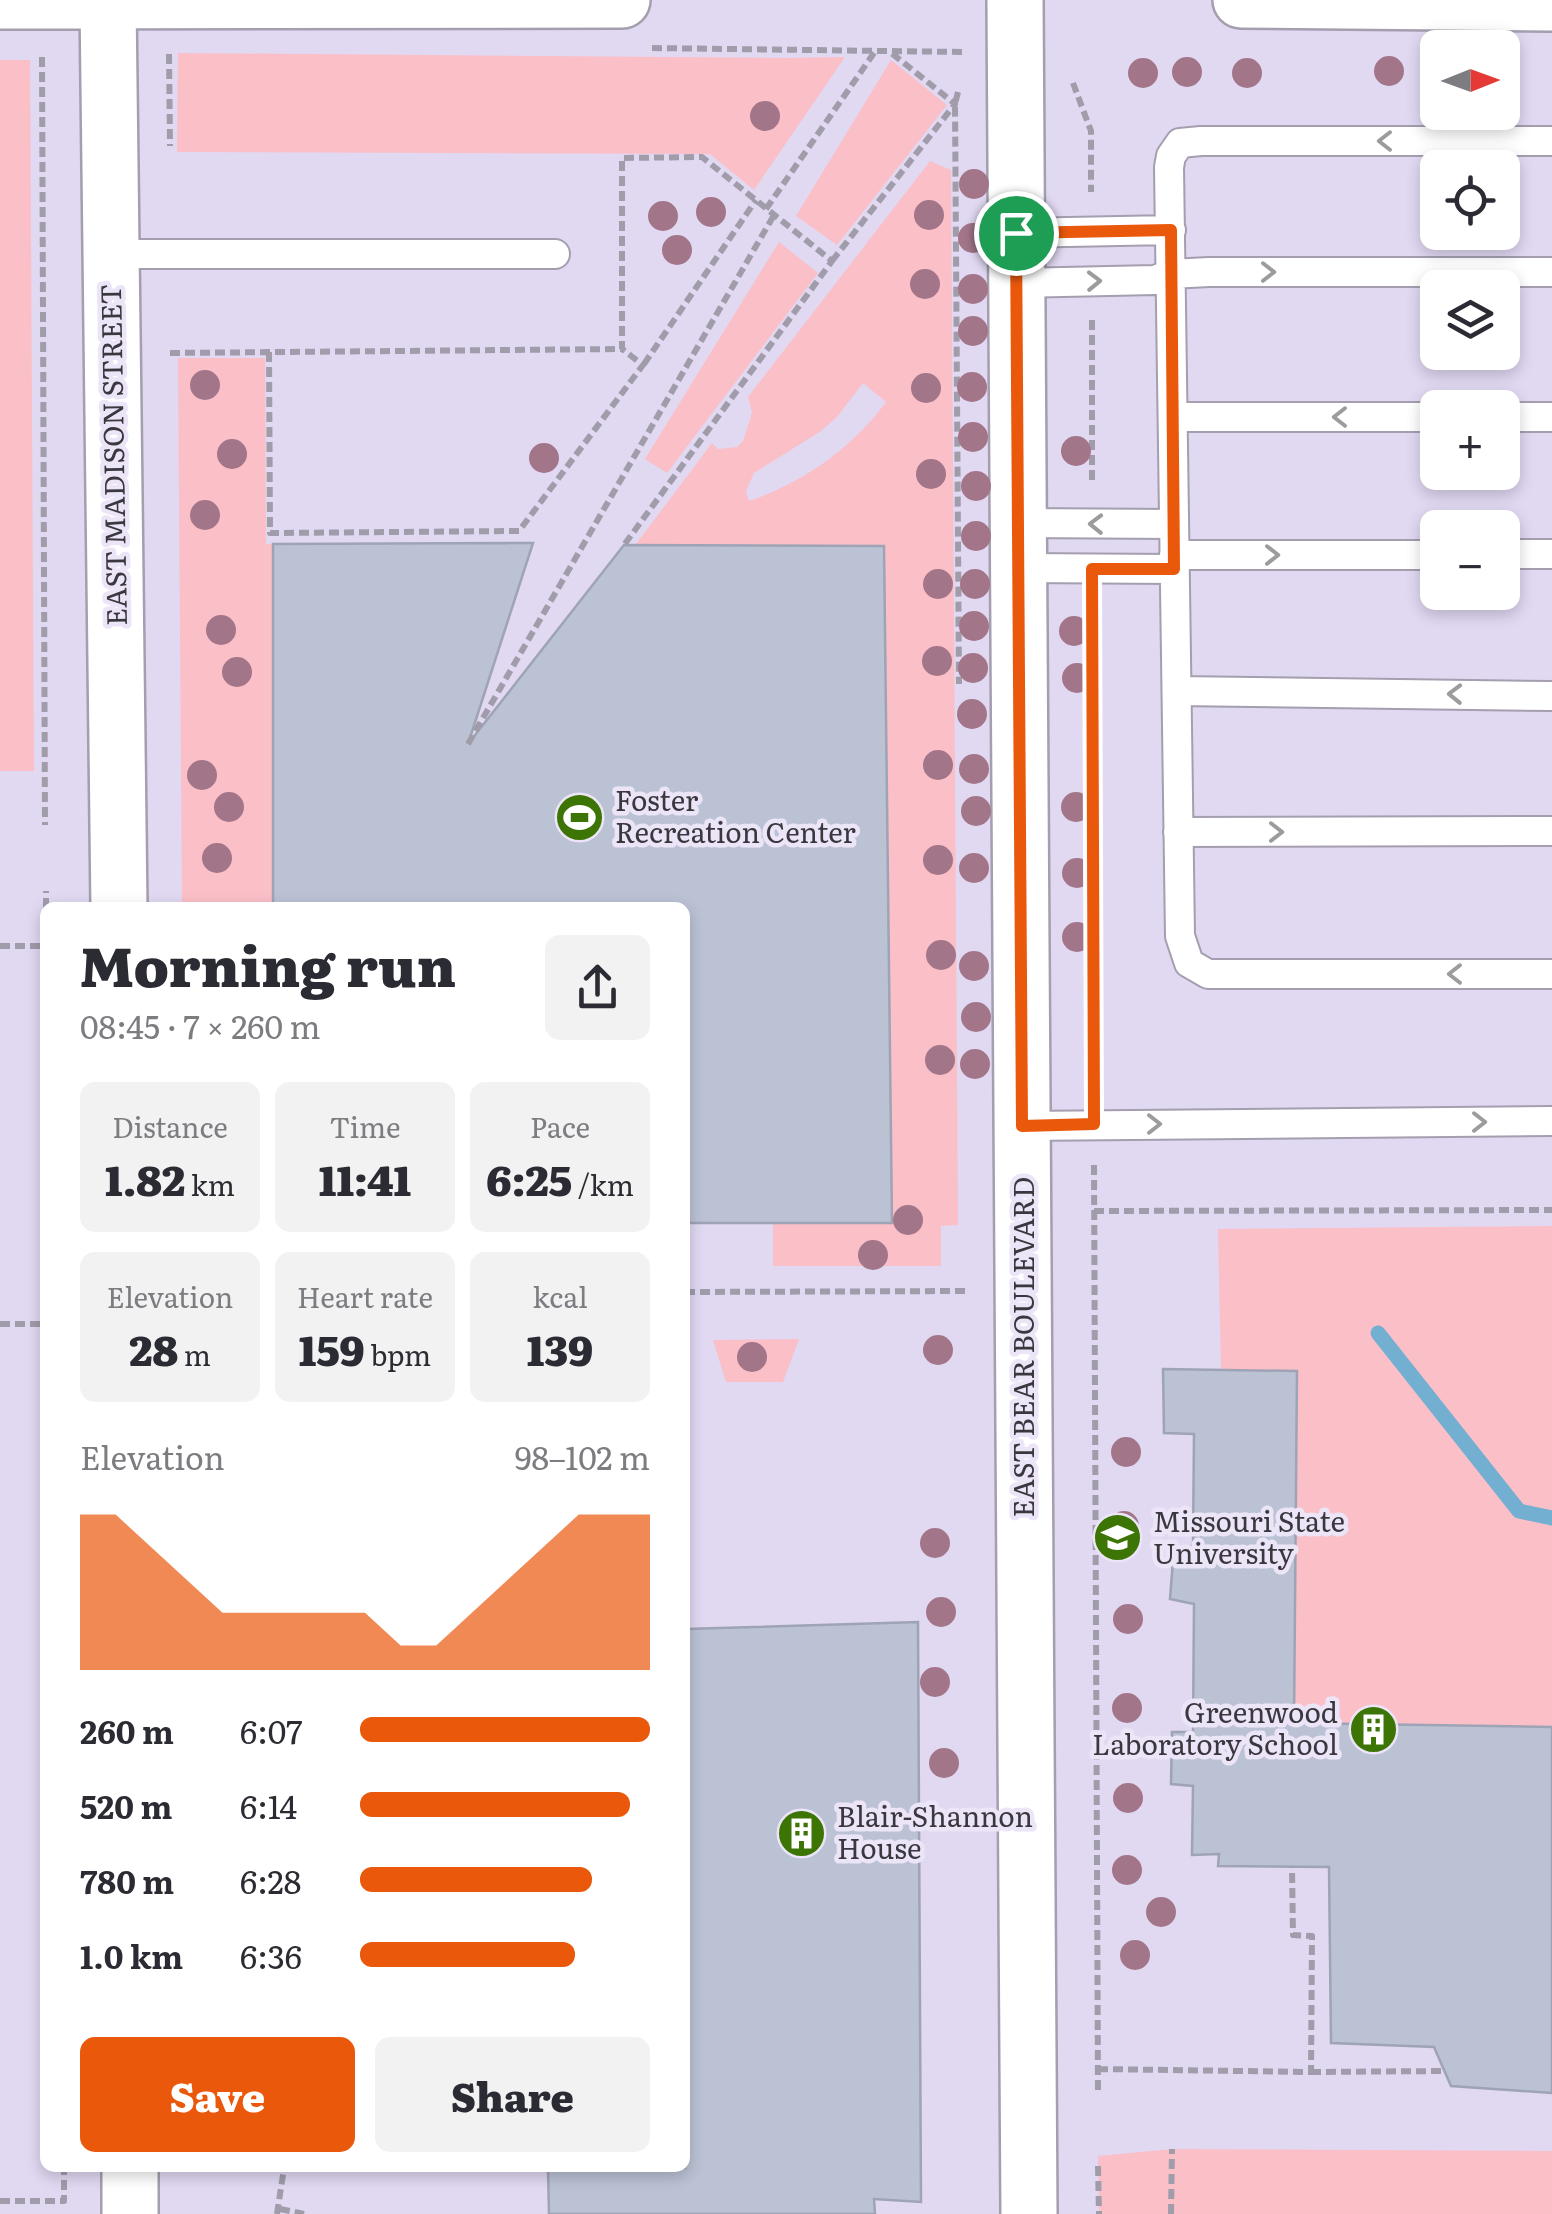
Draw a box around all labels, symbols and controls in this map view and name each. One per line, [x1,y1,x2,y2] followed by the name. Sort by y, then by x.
[1420,30,1520,130] north arrow
[1420,30,1520,610] map controls
[1376,130,1392,152] one-way arrow
[1420,150,1520,250] button: locate
[974,191,1059,276] pin
[989,206,1044,261] icon: arrive
[1260,261,1276,283] one-way arrow
[1420,270,1520,370] button: layers
[1087,271,1103,292] one-way arrow
[88,284,136,626] street label: EAST MADISON STREET
[1420,390,1520,490] button: +
[1332,406,1348,428] one-way arrow
[1420,510,1520,610] button: −
[1088,514,1104,535] one-way arrow
[1264,544,1280,566] one-way arrow
[1446,684,1462,705] one-way arrow
[615,778,857,852] place label: Foster Recreation Center
[554,791,606,843] sports icon: Foster Recreation Center
[1268,821,1284,843] one-way arrow
[80,922,456,1004] text: Morning run
[545,935,650,1040] button: share
[1446,963,1462,985] one-way arrow
[80,1001,320,1049] text: 08:45 · 7 × 260 m
[112,1105,228,1147] text: Distance
[329,1105,401,1147] text: Time
[530,1105,590,1147] text: Pace
[1472,1111,1488,1133] one-way arrow
[1148,1113,1163,1135] one-way arrow
[105,1147,185,1209] text: 1.82
[319,1147,411,1209] text: 11:41
[486,1147,572,1209] text: 6:25
[185,1163,235,1205] text: km
[572,1163,634,1205] text: /km
[1001,1177,1043,1518] street label: EAST BEAR BOULEVARD
[107,1275,233,1317] text: Elevation
[297,1275,433,1317] text: Heart rate
[532,1275,588,1317] text: kcal
[129,1317,178,1379] text: 28
[299,1317,365,1379] text: 159
[527,1317,593,1379] text: 139
[178,1333,211,1375] text: m
[365,1333,431,1375] text: bpm
[80,1432,225,1480] text: Elevation
[515,1432,650,1480] text: 98–102 m
[1153,1499,1345,1573] place label: Missouri State University
[1092,1512,1144,1564] school or university icon: Missouri State University
[1092,1690,1338,1764] place label: Greenwood Laboratory School
[1347,1703,1399,1755] building icon: Greenwood Laboratory School
[80,1706,174,1754] text: 260 m
[240,1706,303,1754] text: 6:07
[80,1781,172,1829] text: 520 m
[240,1781,297,1829] text: 6:14
[837,1794,1033,1868] place label: Blair-Shannon House
[776,1807,828,1859] building icon: Blair-Shannon House
[80,1856,174,1904] text: 780 m
[240,1856,301,1904] text: 6:28
[80,1931,183,1979] text: 1.0 km
[240,1931,302,1979] text: 6:36
[80,2037,355,2152] button: Save
[375,2037,650,2152] button: Share

